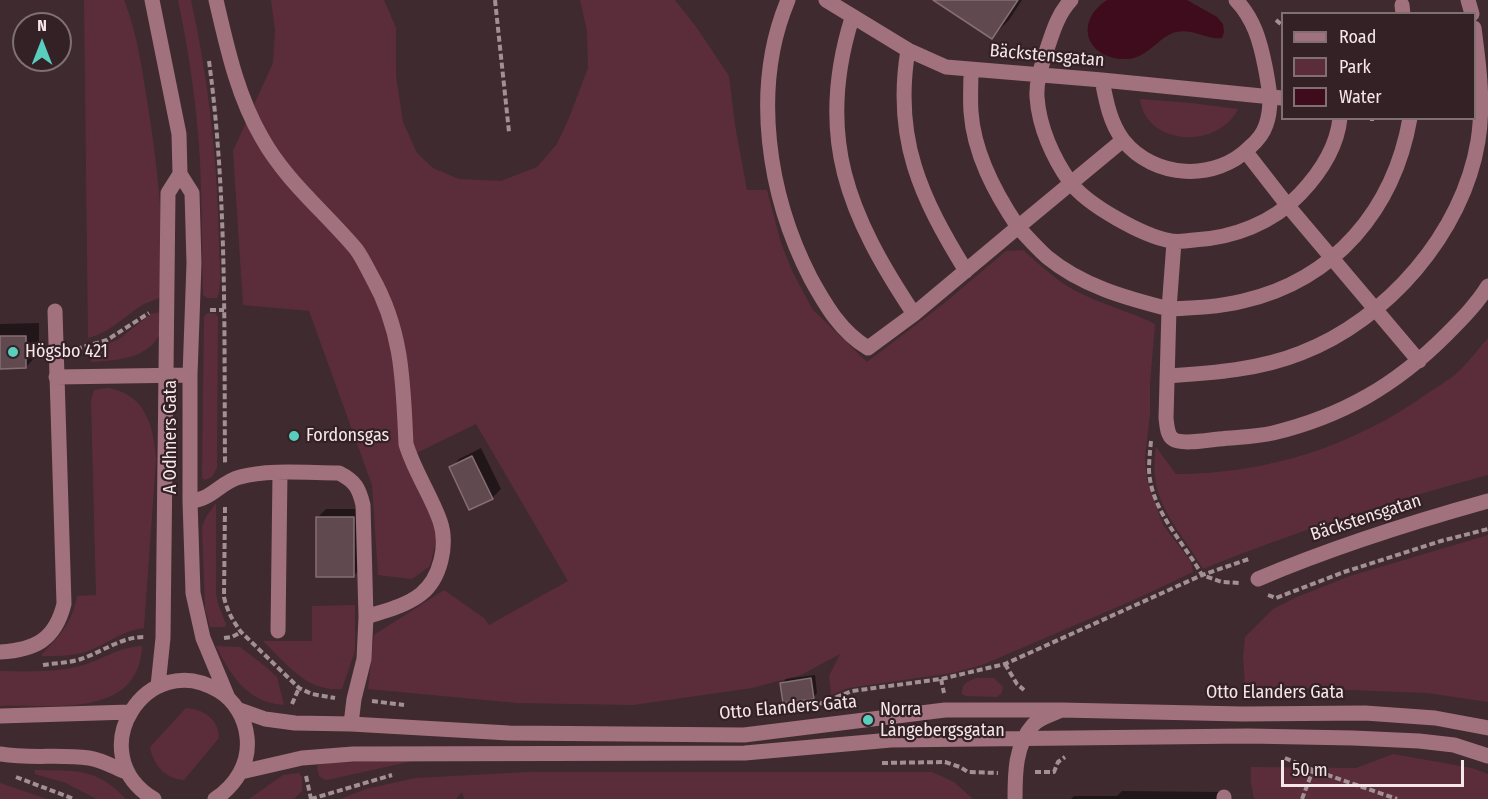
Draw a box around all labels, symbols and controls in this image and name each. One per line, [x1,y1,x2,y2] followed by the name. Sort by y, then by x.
[12,12,72,72] north arrow
[1281,12,1476,120] legend
[37,16,47,35] text: N
[1339,26,1376,48] text: Road
[989,40,1105,72] street label: Bäckstensgatan
[1339,56,1371,78] text: Park
[1339,86,1382,108] text: Water
[25,341,108,363] place label: Högsbo 421
[6,345,20,359] marker: Högsbo 421
[160,380,182,494] street label: A Odhners Gata
[306,425,389,447] place label: Fordonsgas
[287,429,301,443] marker: Fordonsgas
[1308,490,1424,546] street label: Bäckstensgatan
[1206,682,1344,704] street label: Otto Elanders Gata
[718,691,858,725] street label: Otto Elanders Gata
[880,699,1005,742] place label: Norra Långebergsgatan
[861,713,875,727] marker: Norra Långebergsgatan
[1284,748,1467,786] scale bar
[1292,759,1328,781] text: 50 m

